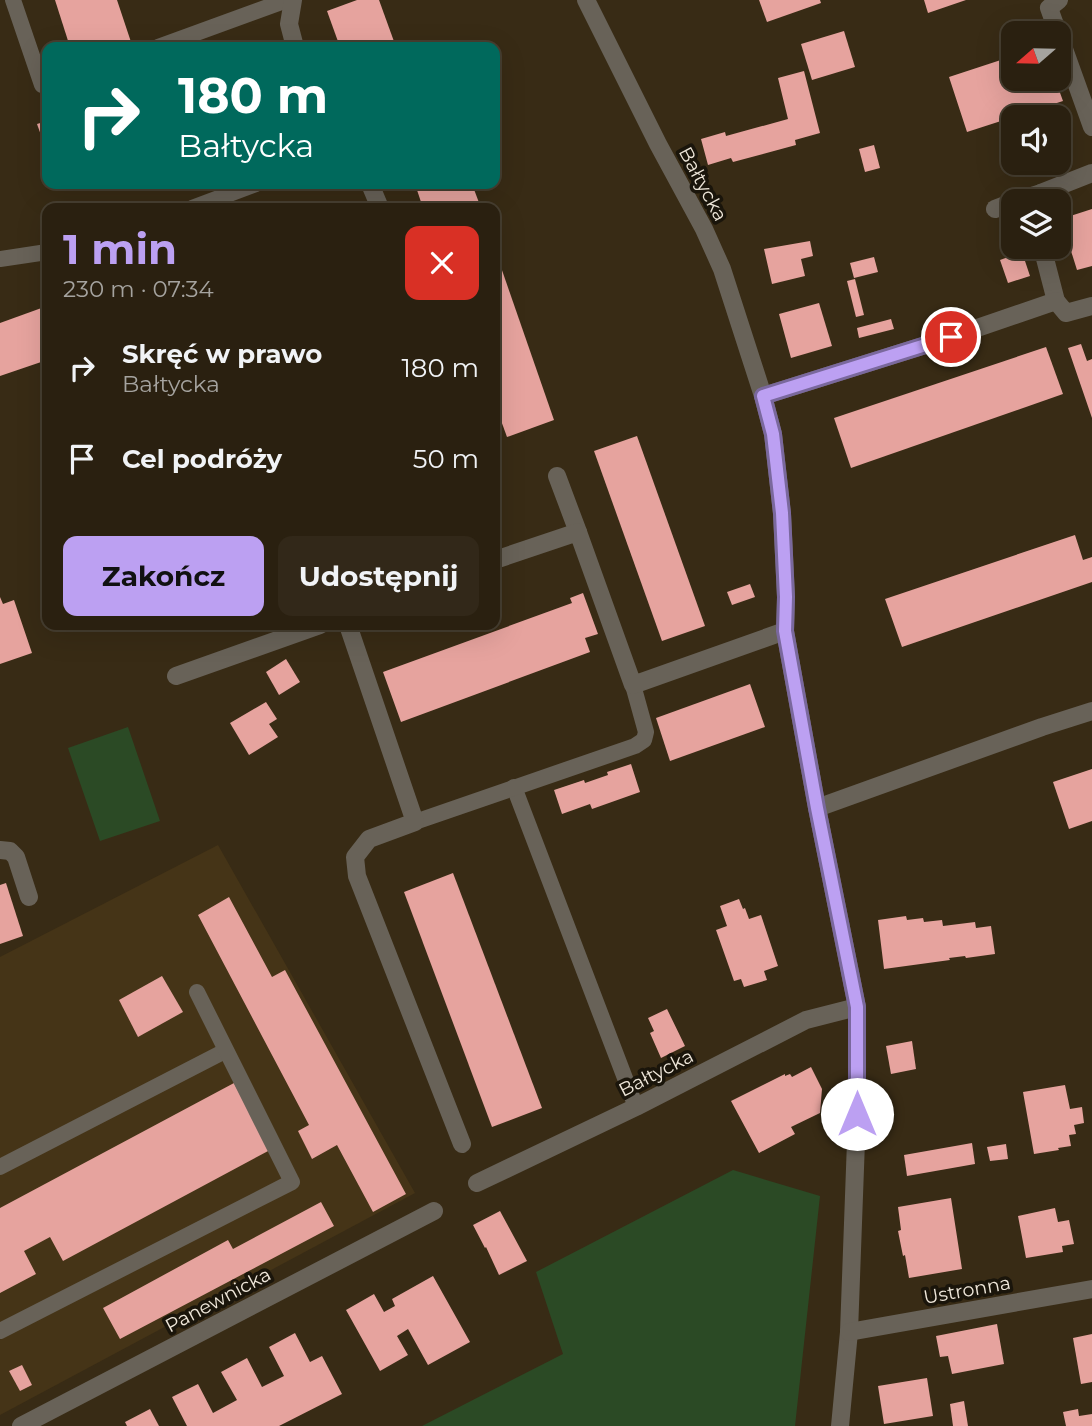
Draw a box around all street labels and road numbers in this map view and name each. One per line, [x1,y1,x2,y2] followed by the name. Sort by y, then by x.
[674,143,732,225] street label: Bałtycka
[615,1044,697,1102] street label: Bałtycka
[161,1263,275,1337] street label: Panewnicka
[922,1271,1012,1309] street label: Ustronna

